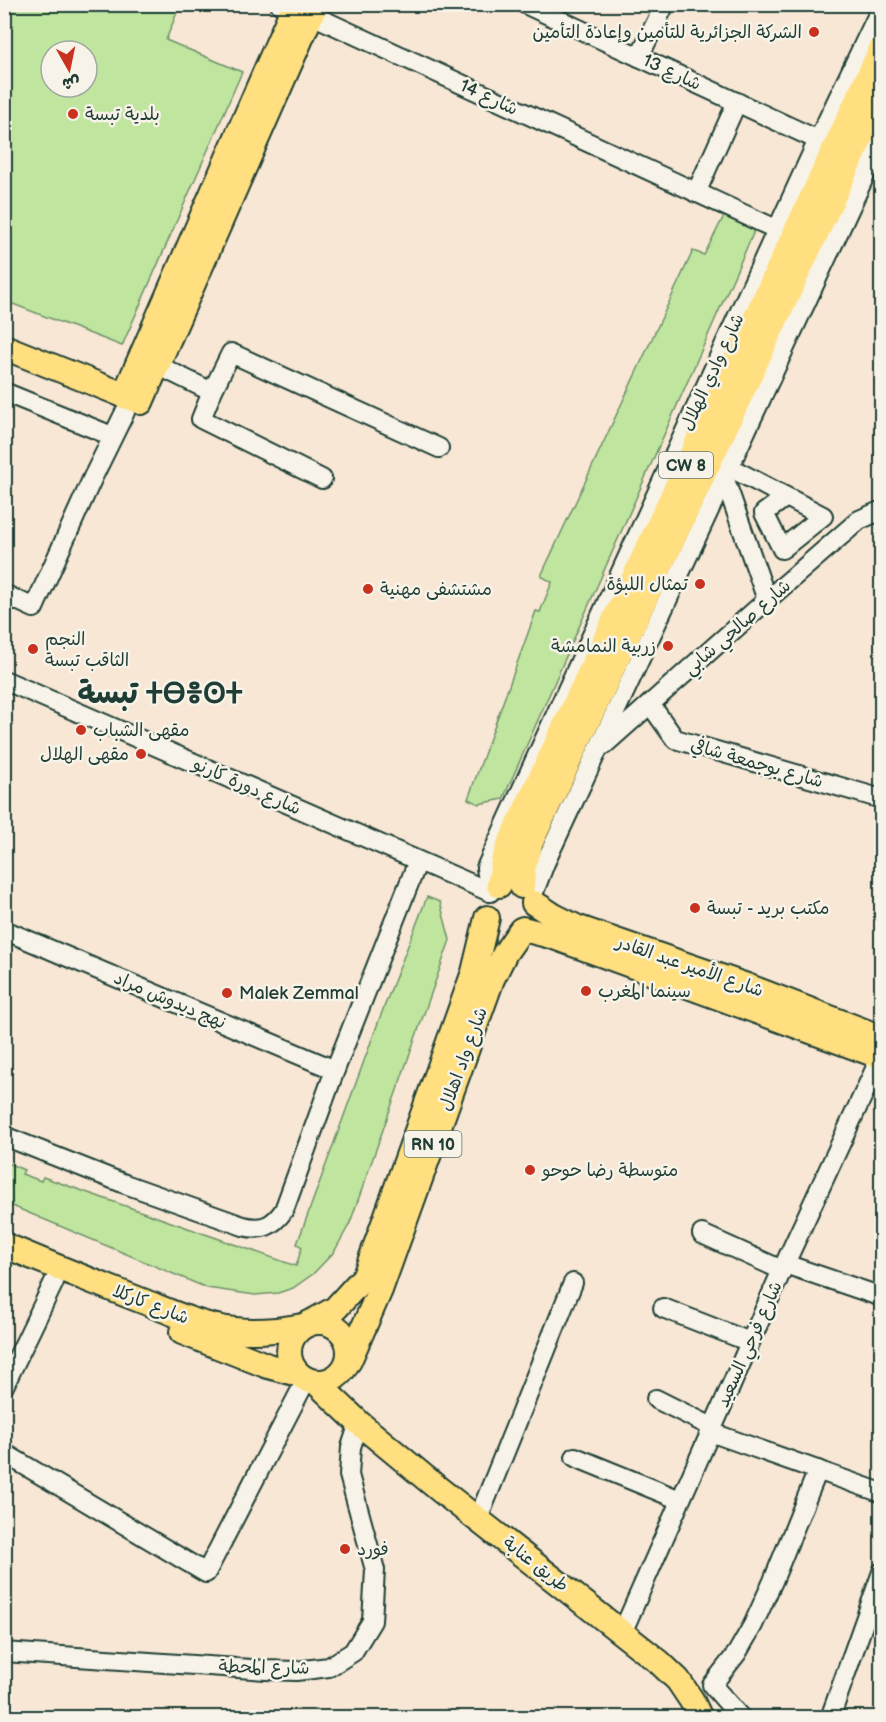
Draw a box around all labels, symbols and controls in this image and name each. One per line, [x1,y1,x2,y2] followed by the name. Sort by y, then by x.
[533,22,802,43] place label: الشركة الجزائرية للتأمين وإعادة التأمين
[807,25,821,39] marker: الشركة الجزائرية للتأمين وإعادة التأمين
[39,39,99,99] north arrow
[639,50,704,96] street label: شارع 13
[61,72,81,93] text: ش
[456,75,521,121] street label: شارع 14
[85,104,160,125] place label: بلدية تبسة
[66,107,80,121] marker: بلدية تبسة
[676,310,751,435] street label: شارع وادي الهلال
[659,452,713,478] road number: CW 8
[606,574,689,595] place label: تمثال اللبؤة
[680,575,798,683] street label: شارع صالحي شابي
[693,577,707,591] marker: تمثال اللبؤة
[380,579,492,600] place label: مشتشفى مهنية
[361,582,375,596] marker: مشتشفى مهنية
[45,629,129,671] place label: النجم الثاقب تبسة
[551,636,656,657] place label: زربية النمامشة
[661,639,675,653] marker: زربية النمامشة
[26,642,40,656] marker: النجم الثاقب تبسة
[77,676,243,712] district label: تبسة ⵜⴱⴻⵙⵜ
[93,720,189,741] place label: مقهى الشباب
[74,723,88,737] marker: مقهى الشباب
[688,733,826,794] street label: شارع بوجمعة شافي
[40,744,129,765] place label: مقهى الهلال
[134,747,148,761] marker: مقهى الهلال
[187,753,304,820] street label: شارع دورة كارنو
[707,898,829,919] place label: مكتب بريد - تبسة
[688,901,702,915] marker: مكتب بريد - تبسة
[611,929,767,1002] street label: شارع الأمير عبد القادر
[110,967,229,1034] street label: نهج ديدوش مراد
[598,981,691,1002] place label: سينما المغرب
[239,983,359,1004] place label: Malek Zemmal
[579,984,593,998] marker: سينما المغرب
[220,986,234,1000] marker: Malek Zemmal
[435,1004,493,1114] street label: شارع واد اهلال
[404,1131,462,1157] road number: RN 10
[541,1160,678,1181] place label: متوسطة رضا حوحو
[523,1163,537,1177] marker: متوسطة رضا حوحو
[712,1278,791,1413] street label: شارع فرحي السعيد
[109,1280,192,1330] street label: شارع كاركلا
[499,1532,573,1597] street label: طريق عنابة
[357,1539,389,1560] place label: فورد
[338,1542,352,1556] marker: فورد
[218,1656,310,1680] street label: شارع المحطة

